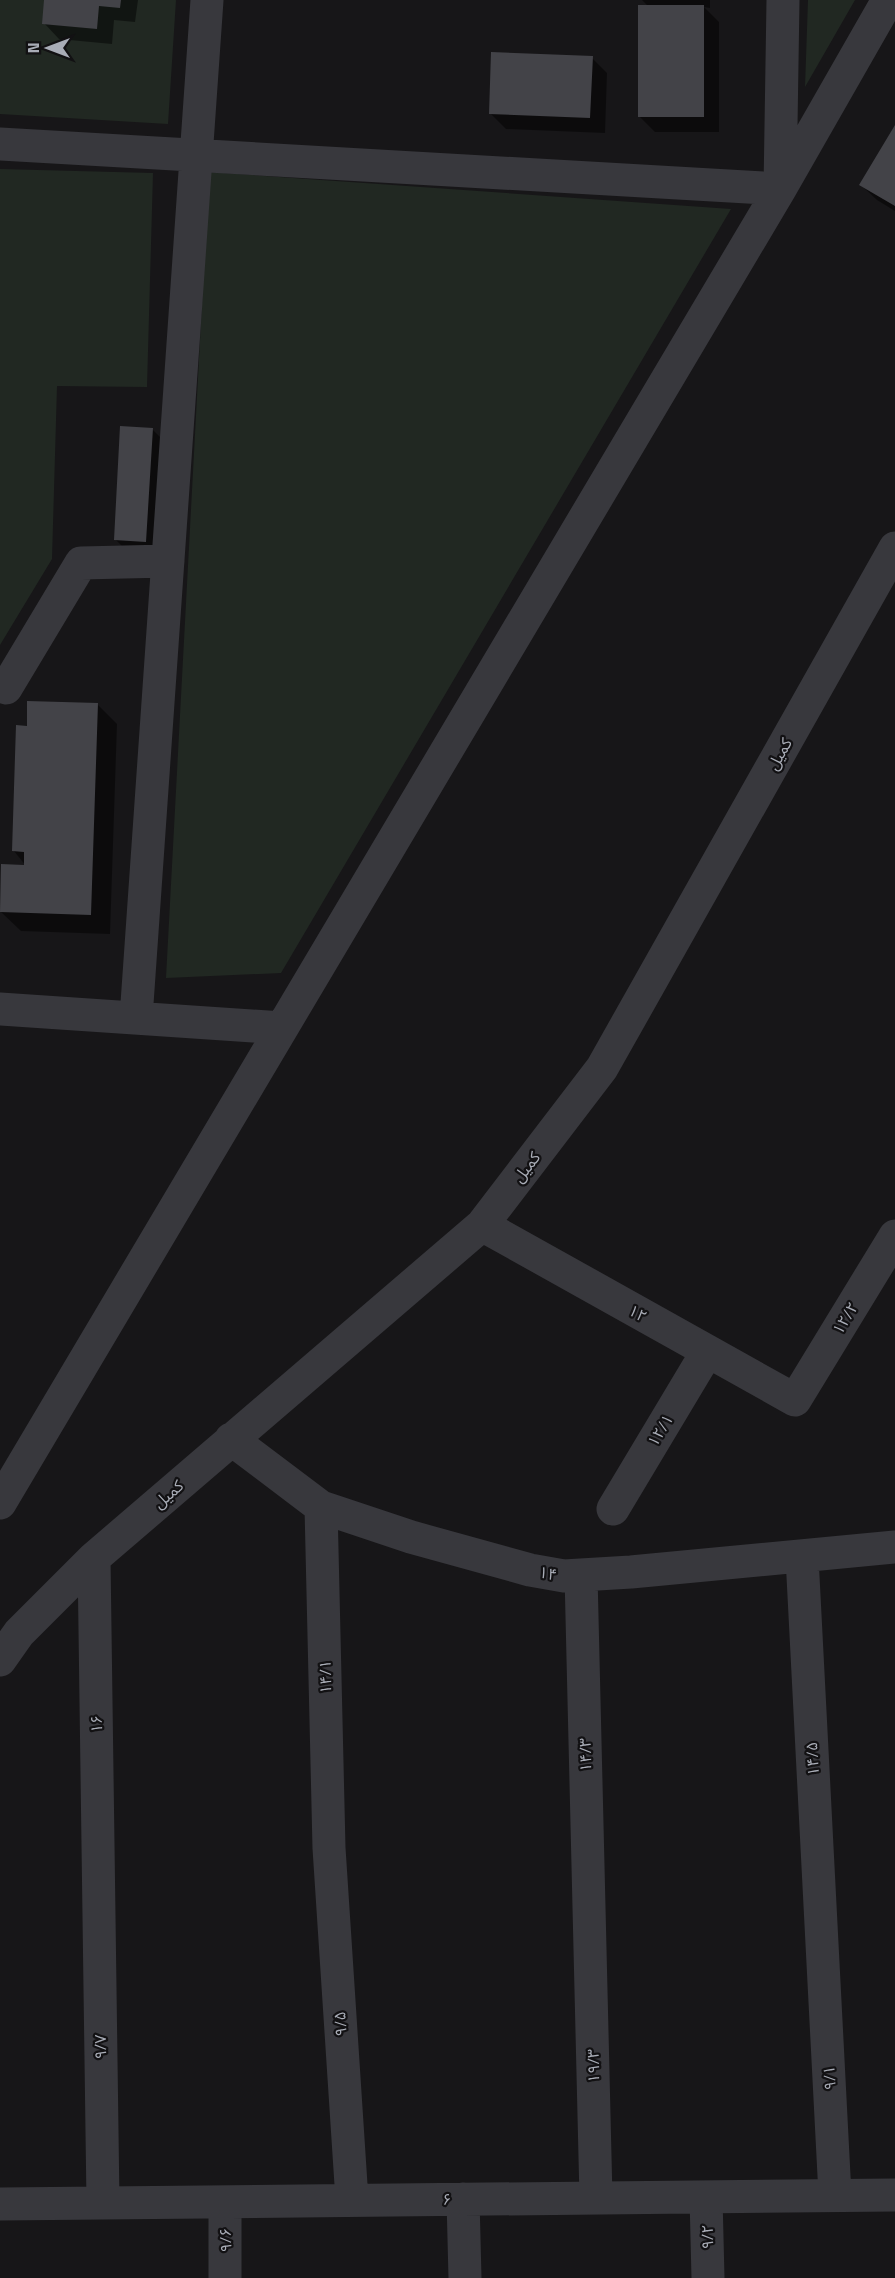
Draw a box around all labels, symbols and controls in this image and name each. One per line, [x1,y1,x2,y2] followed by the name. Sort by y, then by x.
[18,18,78,78] north arrow
[21,42,45,54] text: N
[760,733,798,774] street label: کمیل
[506,1146,546,1188] street label: کمیل
[826,1297,864,1339] street label: ۱۲/۲
[624,1298,652,1328] street label: ۱۲
[641,1409,679,1451] street label: ۱۲/۱
[147,1474,189,1514] street label: کمیل
[537,1560,559,1586] street label: ۱۴
[313,1660,337,1694] street label: ۱۴/۱
[84,1715,108,1733] street label: ۱۶
[573,1738,597,1772] street label: ۱۴/۳
[799,1741,825,1777] street label: ۱۴/۵
[327,2011,353,2037] street label: ۹/۵
[88,2034,112,2060] street label: ۹/۷
[581,2049,605,2083] street label: ۱۹/۳
[816,2065,842,2091] street label: ۹/۱
[442,2187,452,2211] street label: ۶
[695,2224,719,2250] street label: ۹/۲
[213,2228,237,2252] street label: ۹/۶

